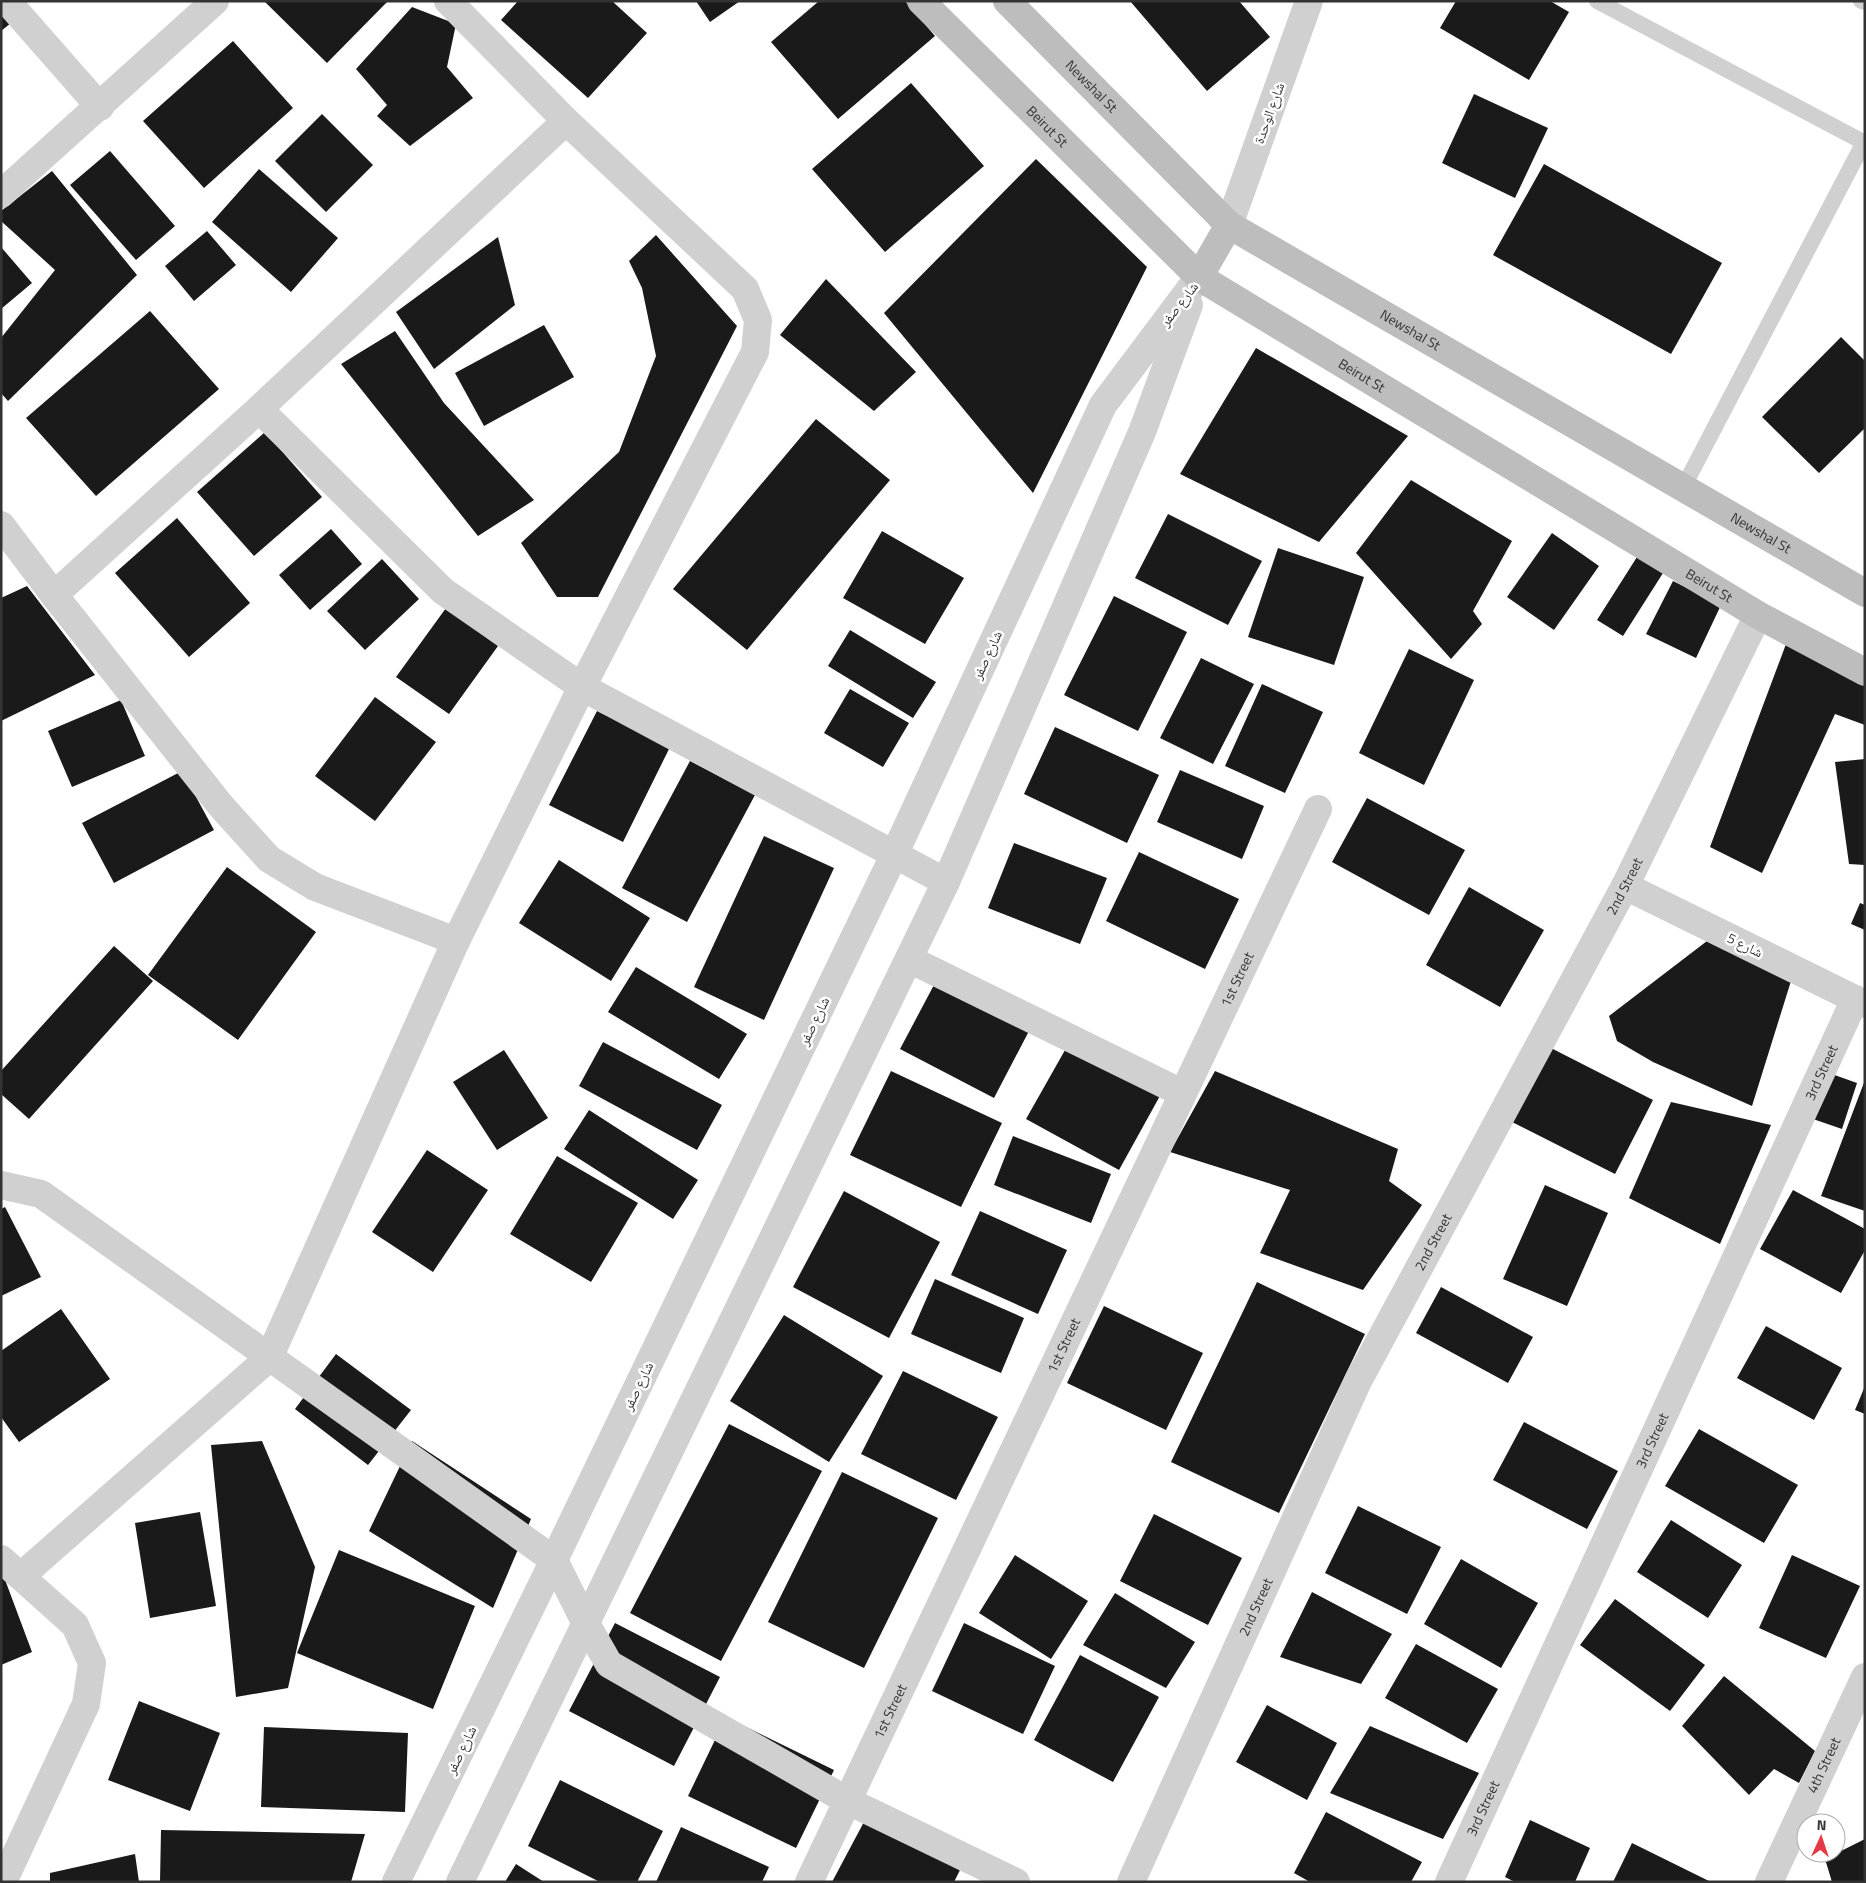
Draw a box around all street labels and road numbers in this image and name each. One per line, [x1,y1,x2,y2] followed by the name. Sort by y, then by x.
[1061,55,1123,117] street label: Newshal St
[1248,79,1289,146] street label: شارع الوحدة
[1022,100,1073,152] street label: Beirut St
[1154,277,1203,331] street label: شارع صفر
[1377,304,1445,355] street label: Newshal St
[1335,353,1390,397] street label: Beirut St
[1727,507,1795,558] street label: Newshal St
[1682,563,1737,607] street label: Beirut St
[966,627,1007,684] street label: شارع صفر
[1600,854,1647,918] street label: 2nd Street
[1724,927,1767,962] street label: شارع 5
[1215,948,1259,1010] street label: 1st Street
[792,993,834,1050] street label: شارع صفر
[1799,1041,1843,1104] street label: 3rd Street
[1409,1209,1457,1274] street label: 2nd Street
[1041,1314,1085,1376] street label: 1st Street
[616,1358,658,1415] street label: شارع صفر
[1630,1409,1674,1471] street label: 3rd Street
[1233,1574,1278,1639] street label: 2nd Street
[868,1680,912,1742] street label: 1st Street
[439,1722,481,1779] street label: شارع صفر
[1801,1733,1845,1796] street label: 4th Street
[1460,1777,1504,1839] street label: 3rd Street

